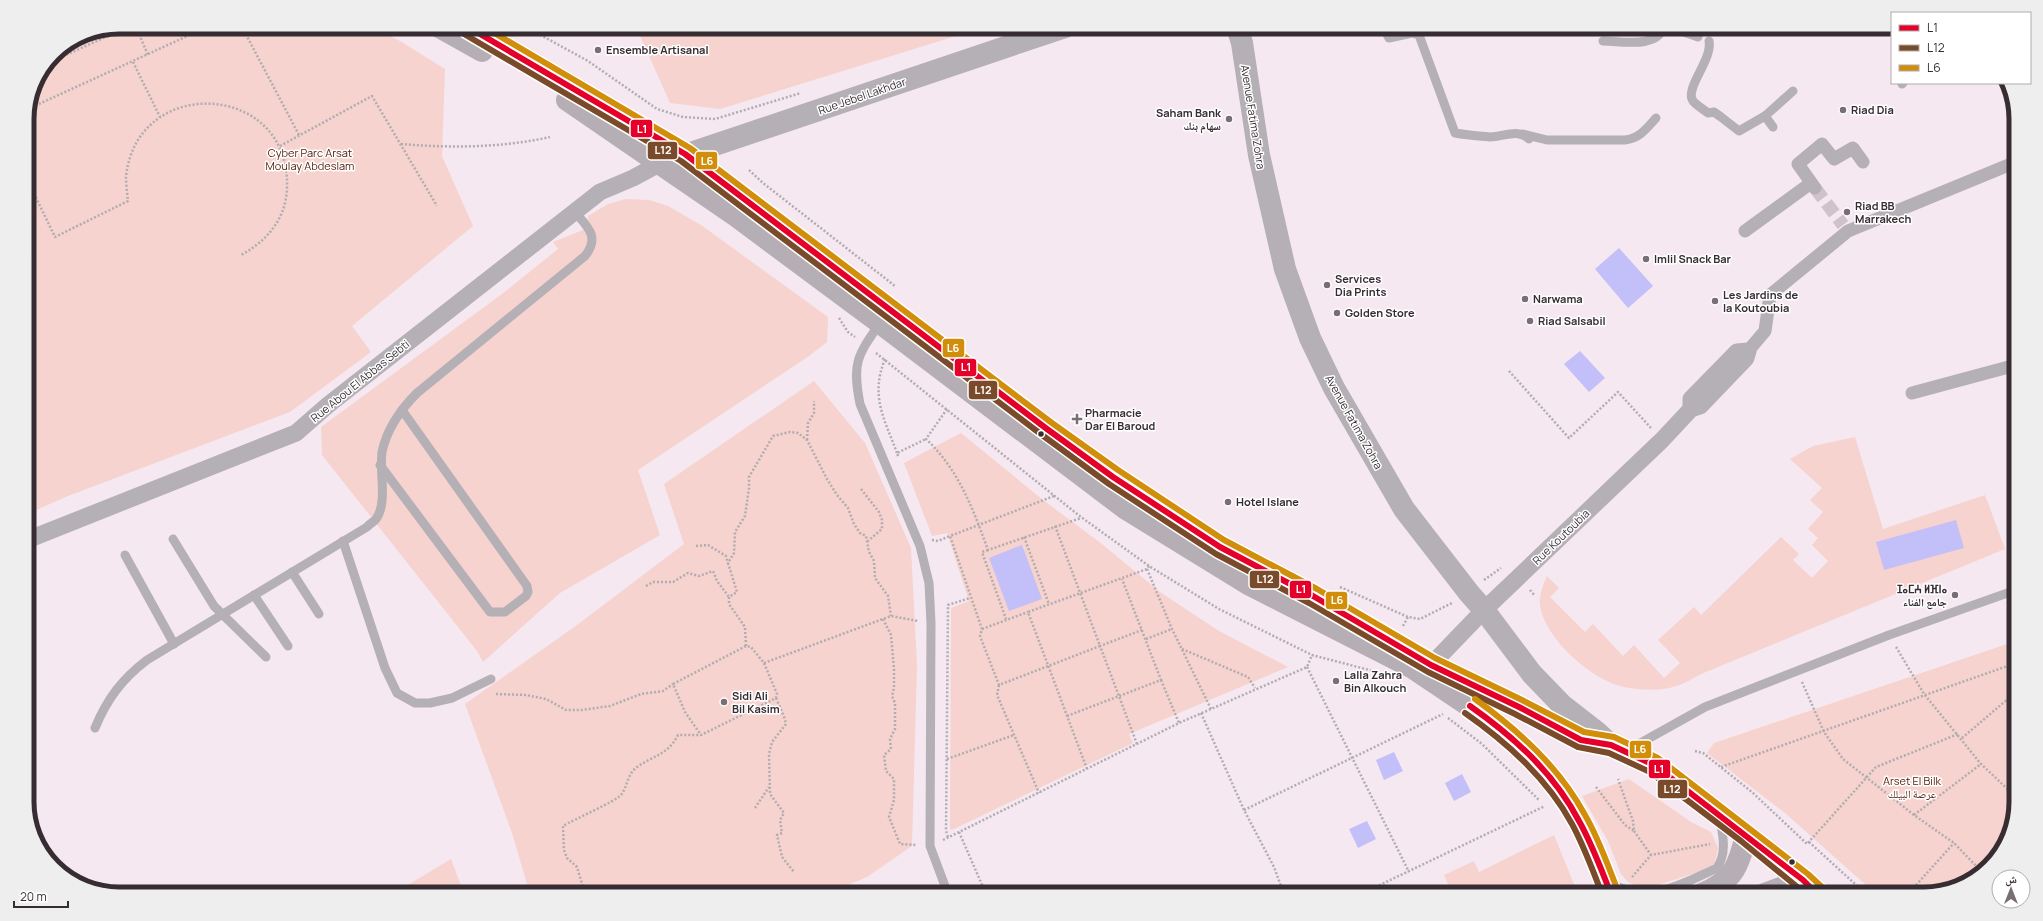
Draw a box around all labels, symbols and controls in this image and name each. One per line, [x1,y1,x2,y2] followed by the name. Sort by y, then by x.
[1891,12,2031,84] legend
[1927,19,1938,36] text: L1
[1927,39,1945,56] text: L12
[606,42,709,57] place label: Ensemble Artisanal
[593,45,603,55] marker: Ensemble Artisanal
[1927,59,1941,76] text: L6
[1238,64,1269,170] street label: Avenue Fatima Zohra
[816,74,908,118] street label: Rue Jebel Lakhdar
[1851,102,1894,117] place label: Riad Dia
[1156,105,1222,134] place label: Saham Bank سهام بنك
[1838,105,1848,115] marker: Riad Dia
[1224,114,1234,124] marker: Saham Bank سهام بنك
[630,119,653,138] line badge: L1
[637,121,647,136] text: L1
[647,141,678,160] line badge: L12
[654,142,672,157] text: L12
[266,145,354,173] park label: Cyber Parc Arsat Moulay Abdeslam
[695,151,718,170] line badge: L6
[701,153,714,168] text: L6
[1855,198,1911,226] place label: Riad BB Marrakech
[1842,207,1852,217] marker: Riad BB Marrakech
[1654,251,1732,266] place label: Imlil Snack Bar
[1641,254,1651,264] marker: Imlil Snack Bar
[1335,271,1386,299] place label: Services Dia Prints
[1322,280,1332,290] marker: Services Dia Prints
[1723,287,1798,315] place label: Les Jardins de la Koutoubia
[1533,291,1583,306] place label: Narwama
[1520,294,1530,304] marker: Narwama
[1710,296,1720,306] marker: Les Jardins de la Koutoubia
[1345,305,1415,320] place label: Golden Store
[1332,308,1342,318] marker: Golden Store
[1538,313,1606,328] place label: Riad Salsabil
[1525,316,1535,326] marker: Riad Salsabil
[307,336,412,425] street label: Rue Abou El Abbas Sebti
[942,338,965,358] line badge: L6
[947,340,960,355] text: L6
[954,358,977,377] line badge: L1
[961,359,971,374] text: L1
[1322,372,1387,472] street label: Avenue Fatima Zohra
[968,380,998,400] line badge: L12
[974,382,992,397] text: L12
[1085,405,1156,433] place label: Pharmacie Dar El Baroud
[1072,414,1082,424] marker: Pharmacie Dar El Baroud
[1036,429,1046,439] unlabelled marker
[1236,494,1299,509] place label: Hotel Islane
[1223,497,1233,507] marker: Hotel Islane
[1529,506,1592,568] street label: Rue Koutoubia
[1249,570,1280,589] line badge: L12
[1256,571,1274,586] text: L12
[1289,580,1312,599] line badge: L1
[1296,581,1306,596] text: L1
[1897,581,1948,610] place label: ⵊⴰⵎⵄ ⵍⴼⵏⴰ جامع الفناء
[1950,590,1960,600] marker: ⵊⴰⵎⵄ ⵍⴼⵏⴰ جامع الفناء
[1325,591,1348,610] line badge: L6
[1331,592,1344,607] text: L6
[1344,667,1406,695] place label: Lalla Zahra Bin Alkouch
[1331,676,1341,686] marker: Lalla Zahra Bin Alkouch
[732,688,780,716] place label: Sidi Ali Bil Kasim
[719,697,729,707] marker: Sidi Ali Bil Kasim
[1629,740,1652,759] line badge: L6
[1634,741,1647,756] text: L6
[1648,759,1671,779] line badge: L1
[1654,761,1664,776] text: L1
[1883,773,1941,801] park label: Arset El Bilk عرصة البيلك
[1657,779,1688,799] line badge: L12
[1663,781,1681,796] text: L12
[1787,857,1797,867] unlabelled marker
[1991,869,2031,909] north arrow
[2005,871,2017,887] text: ش
[14,883,68,909] scale bar
[20,888,47,905] text: 20 m

